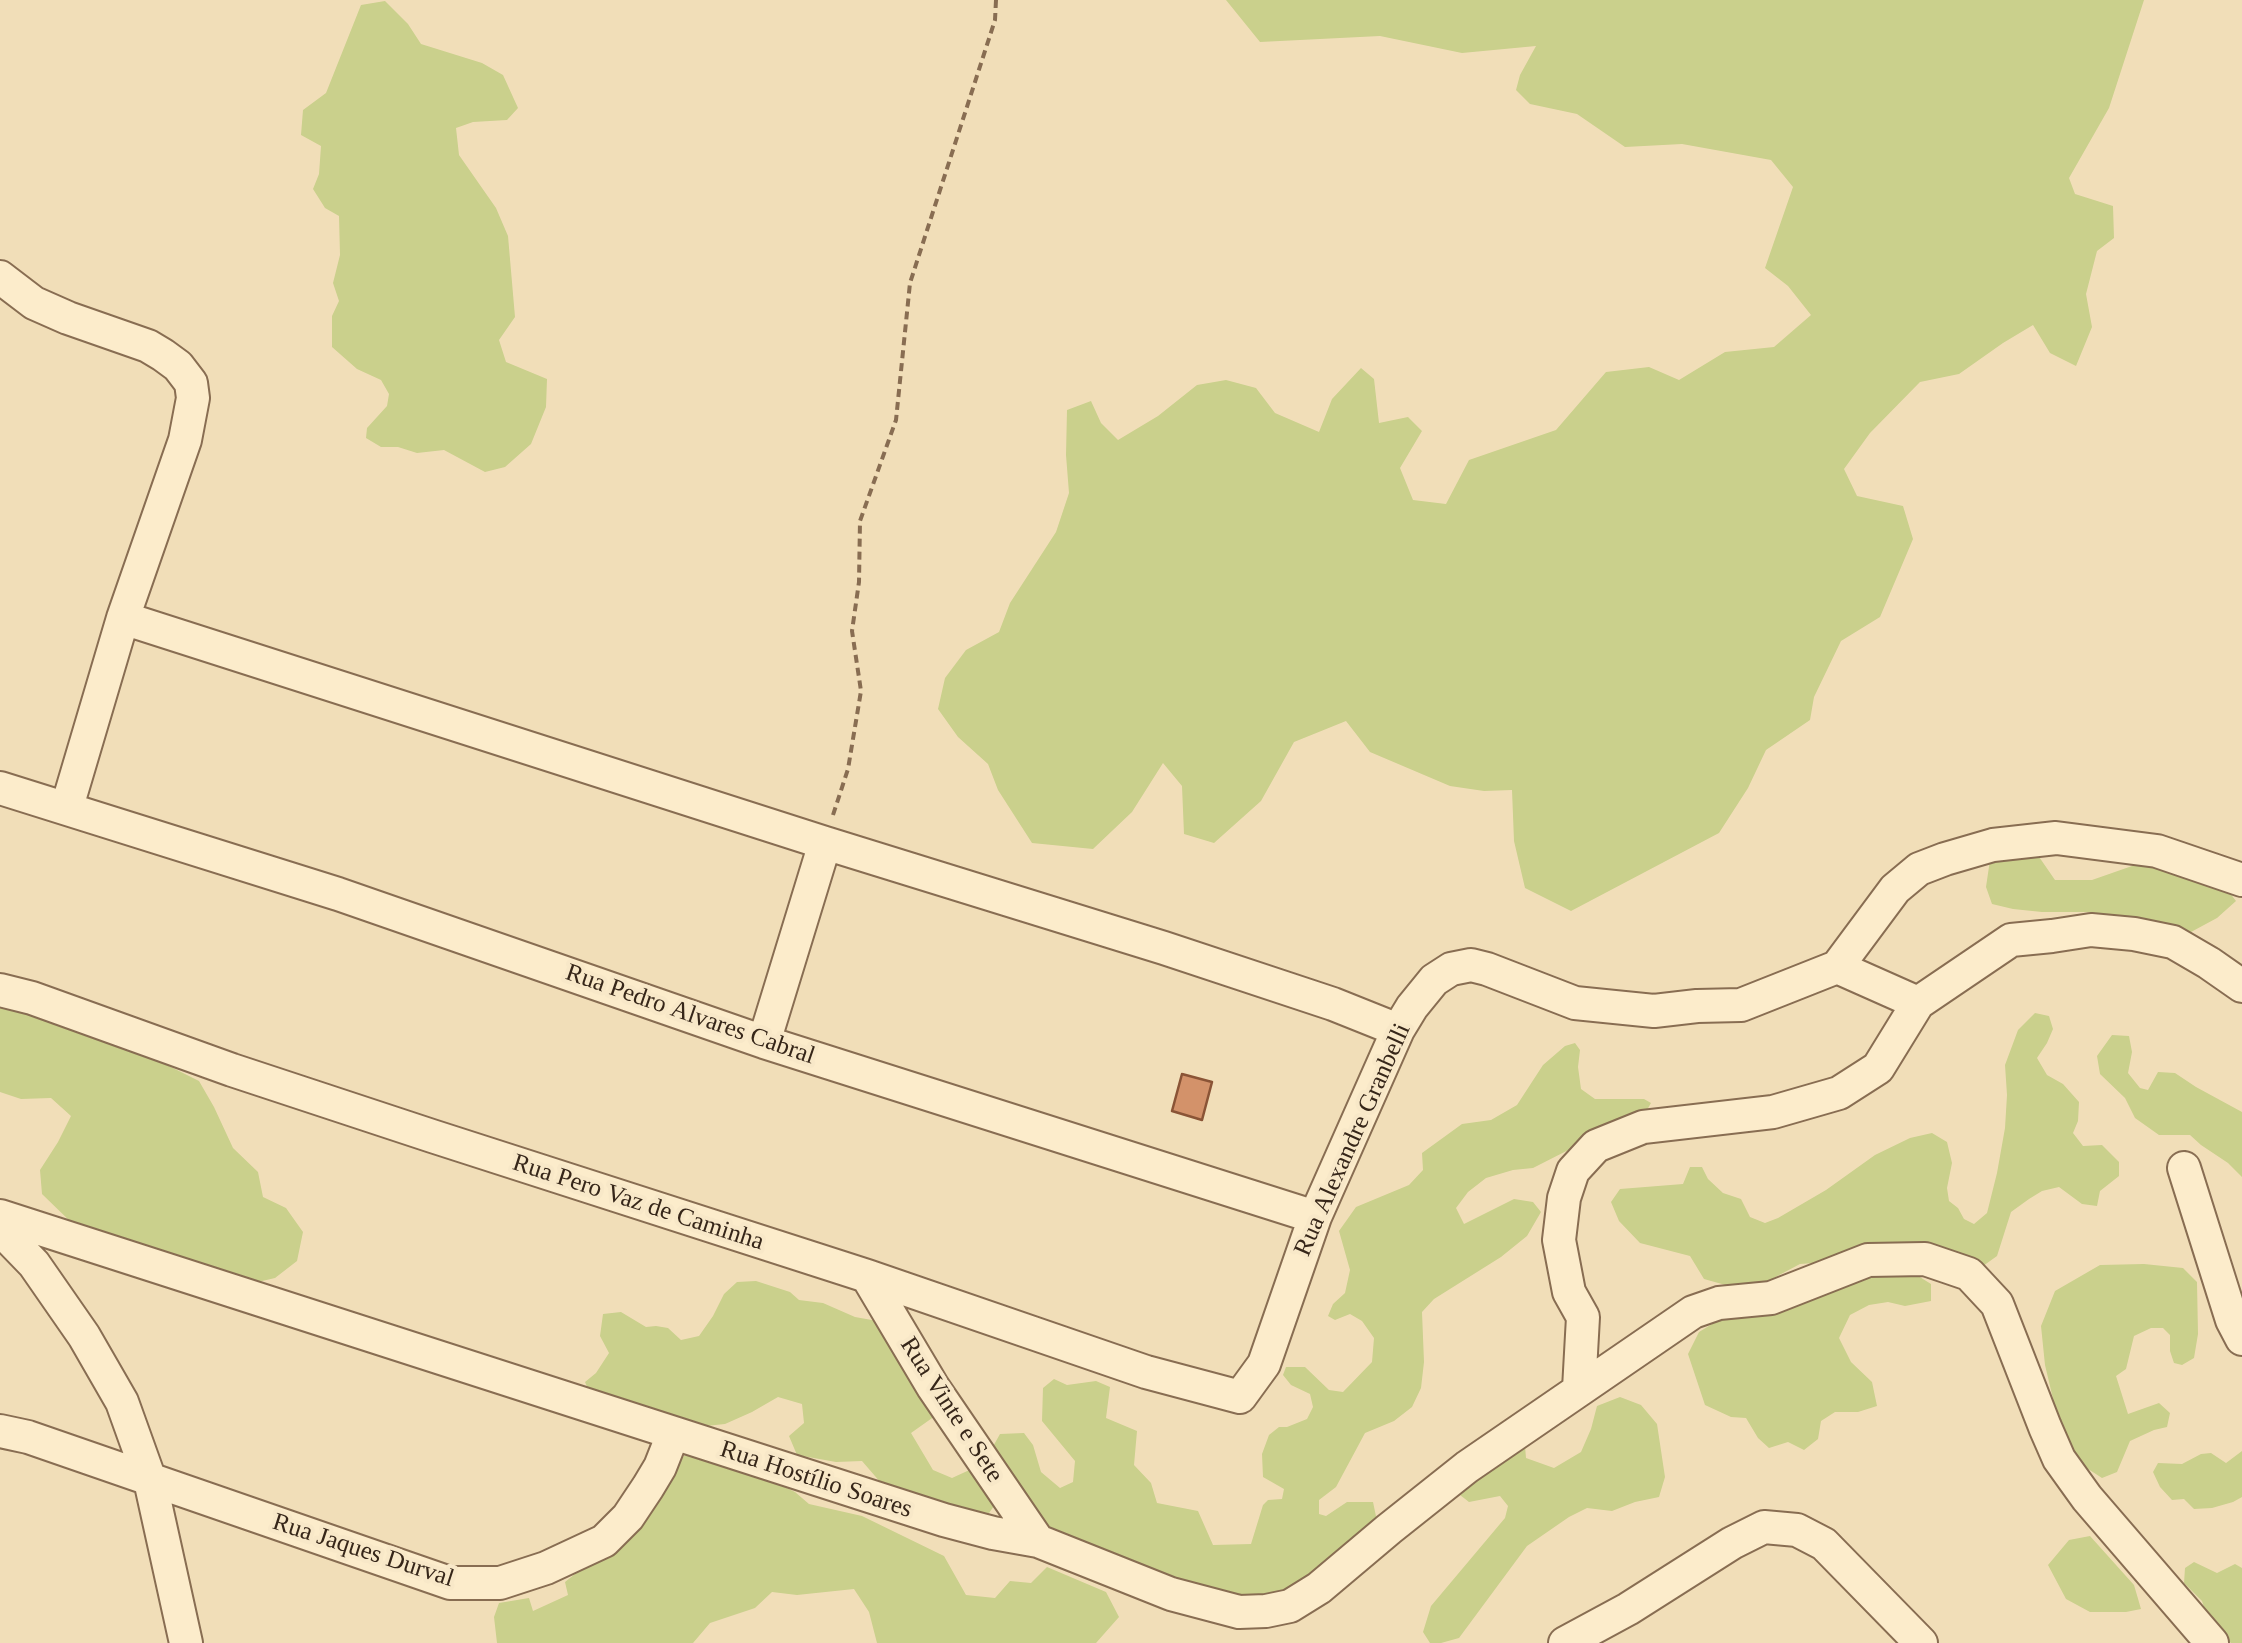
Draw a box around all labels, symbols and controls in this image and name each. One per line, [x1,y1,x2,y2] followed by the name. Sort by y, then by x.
[561,958,819,1072] street label: Rua Pedro Alvares Cabral
[1288,1019,1418,1261] street label: Rua Alexandre Granbelli
[509,1148,767,1258] street label: Rua Pero Vaz de Caminha
[893,1332,1009,1488] street label: Rua Vinte e Sete
[716,1435,916,1525] street label: Rua Hostílio Soares
[269,1508,457,1594] street label: Rua Jaques Durval

